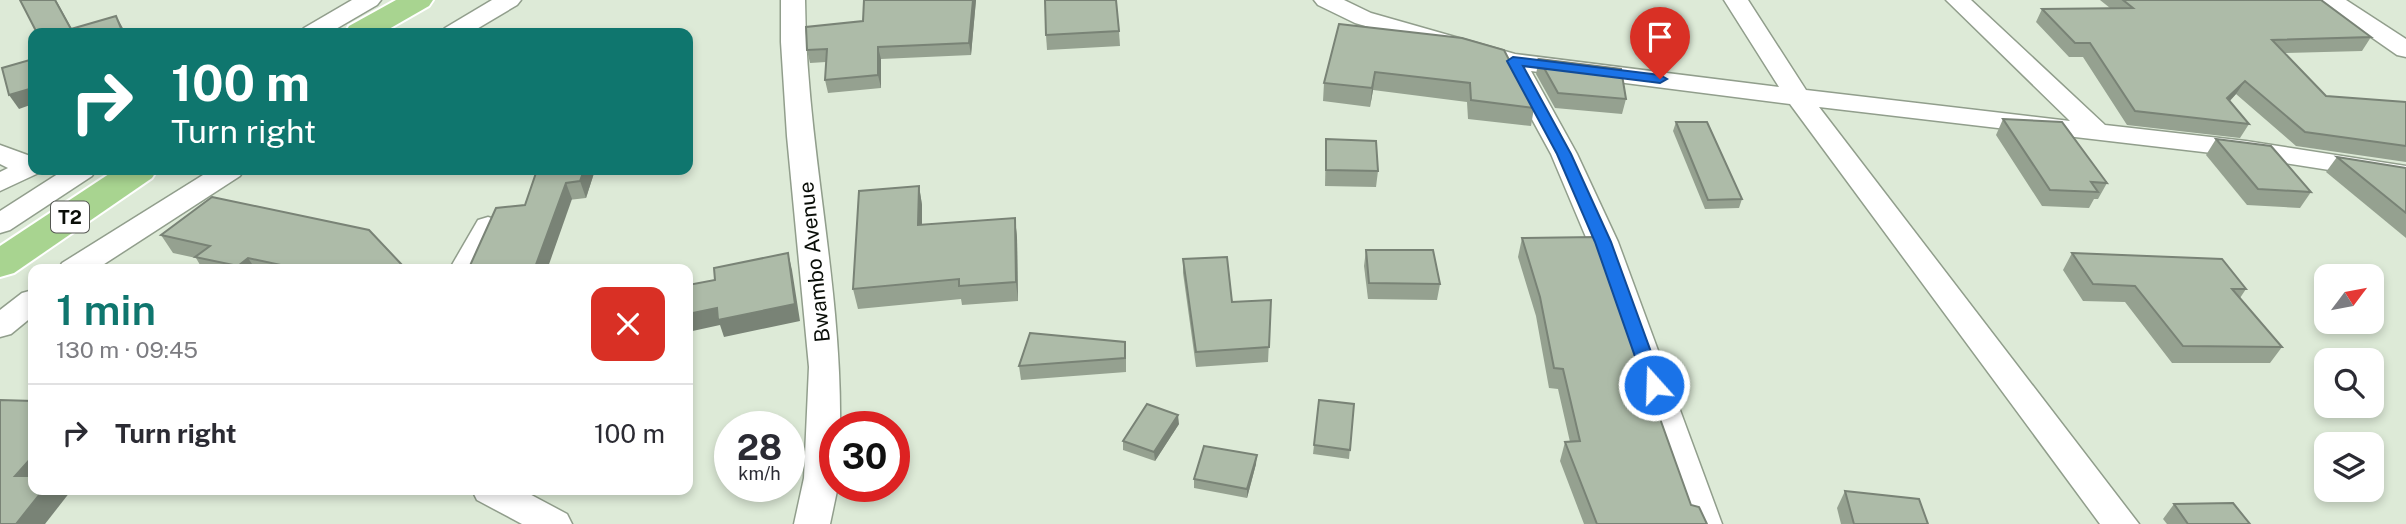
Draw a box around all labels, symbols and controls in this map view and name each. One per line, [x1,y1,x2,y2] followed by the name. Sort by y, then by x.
[1630,7,1690,79] pin
[1641,18,1679,56] icon: arrive
[171,54,310,112] text: 100 m
[56,56,147,147] icon: right
[171,113,316,150] text: Turn right
[793,180,835,344] street label: Bwambo Avenue
[51,202,89,232] road number: T2
[2314,264,2384,334] north arrow
[2314,264,2384,502] map controls
[56,285,156,334] text: 1 min
[591,287,665,361] button: close
[56,336,198,363] text: 130 m · 09:45
[1617,348,1691,422] position arrow
[2314,348,2384,418] button: search
[819,411,910,502] speed limit sign: 30
[56,414,94,452] icon: right
[115,418,237,449] text: Turn right
[594,418,665,449] text: 100 m
[737,427,782,468] text: 28
[2314,432,2384,502] button: layers
[738,463,781,484] text: km/h

